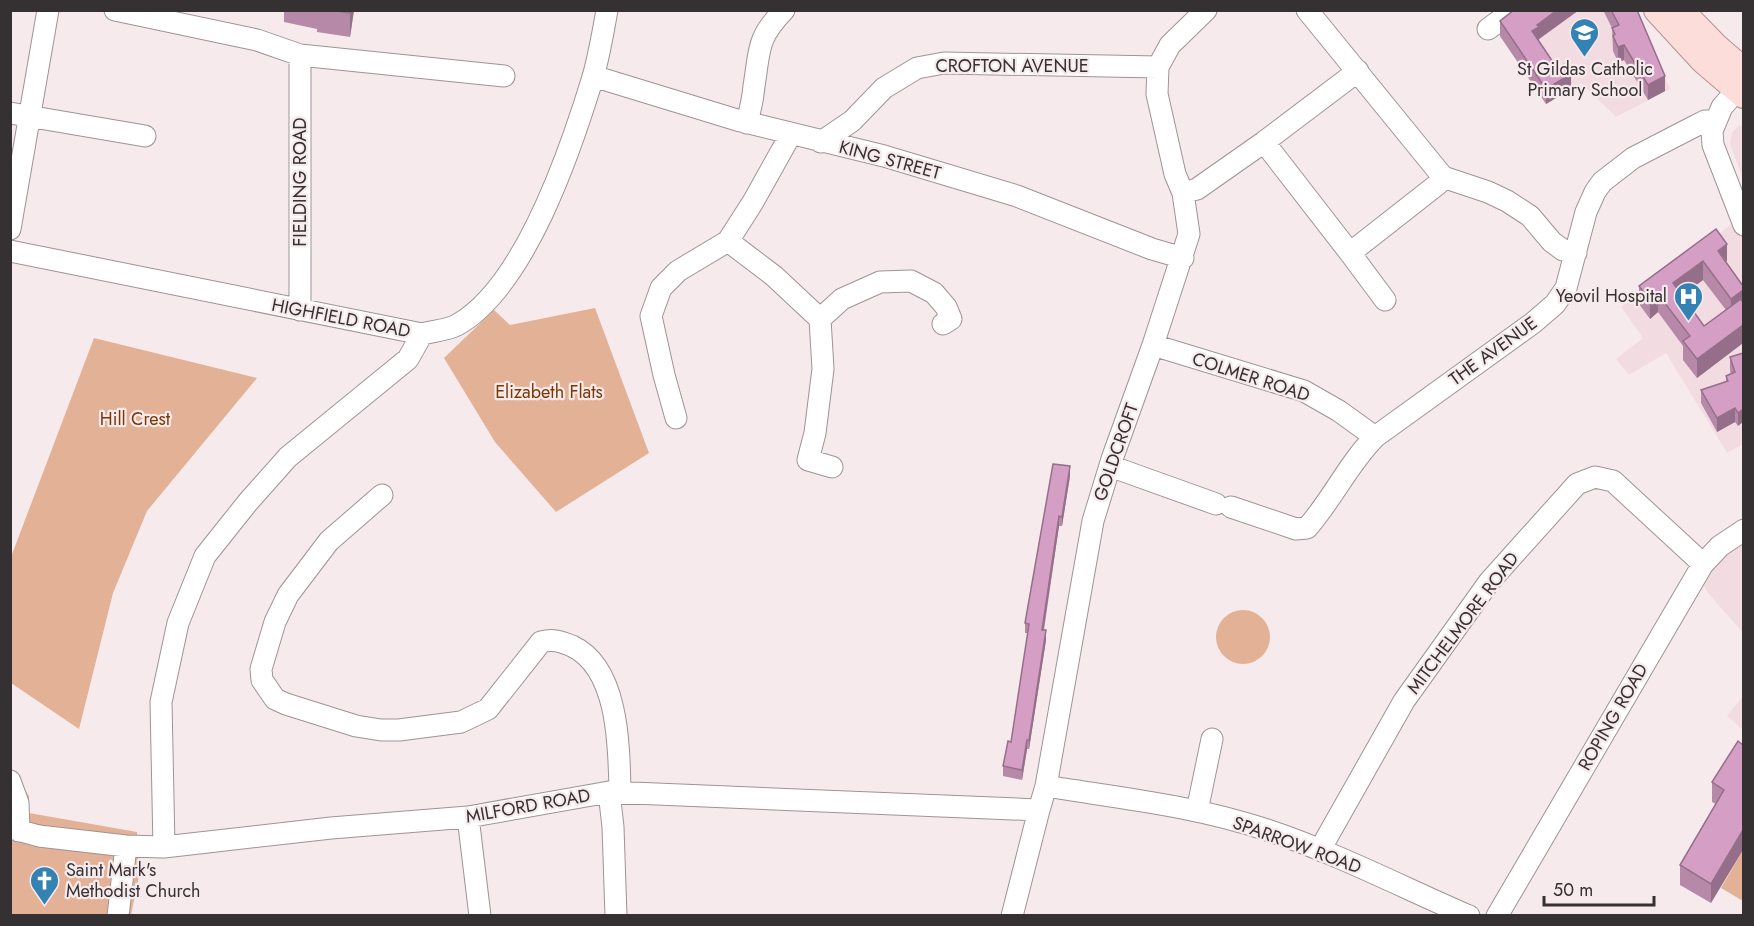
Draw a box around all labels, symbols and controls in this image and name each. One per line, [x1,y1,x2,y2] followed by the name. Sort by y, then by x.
[1569,16,1601,58] school or university icon: St Gildas Catholic Primary School
[935,53,1089,79] street label: CROFTON AVENUE
[1517,56,1653,103] place label: St Gildas Catholic Primary School
[287,117,313,247] street label: FIELDING ROAD
[836,134,944,186] street label: KING STREET
[1672,280,1704,322] hospital icon: Yeovil Hospital
[1556,283,1667,309] place label: Yeovil Hospital
[269,292,413,344] street label: HIGHFIELD ROAD
[1443,310,1543,392] street label: THE AVENUE
[1189,346,1313,408] street label: COLMER ROAD
[495,379,603,405] park label: Elizabeth Flats
[1087,399,1145,504] street label: GOLDCROFT
[100,406,171,432] park label: Hill Crest
[1401,547,1525,699] street label: MITCHELMORE ROAD
[1572,659,1654,775] street label: ROPING ROAD
[464,782,592,830] street label: MILFORD ROAD
[1229,810,1365,880] street label: SPARROW ROAD
[66,857,201,904] place label: Saint Mark's Methodist Church
[29,864,61,906] church icon: Saint Mark's Methodist Church
[1544,869,1654,907] scale bar
[1553,877,1593,903] text: 50 m

